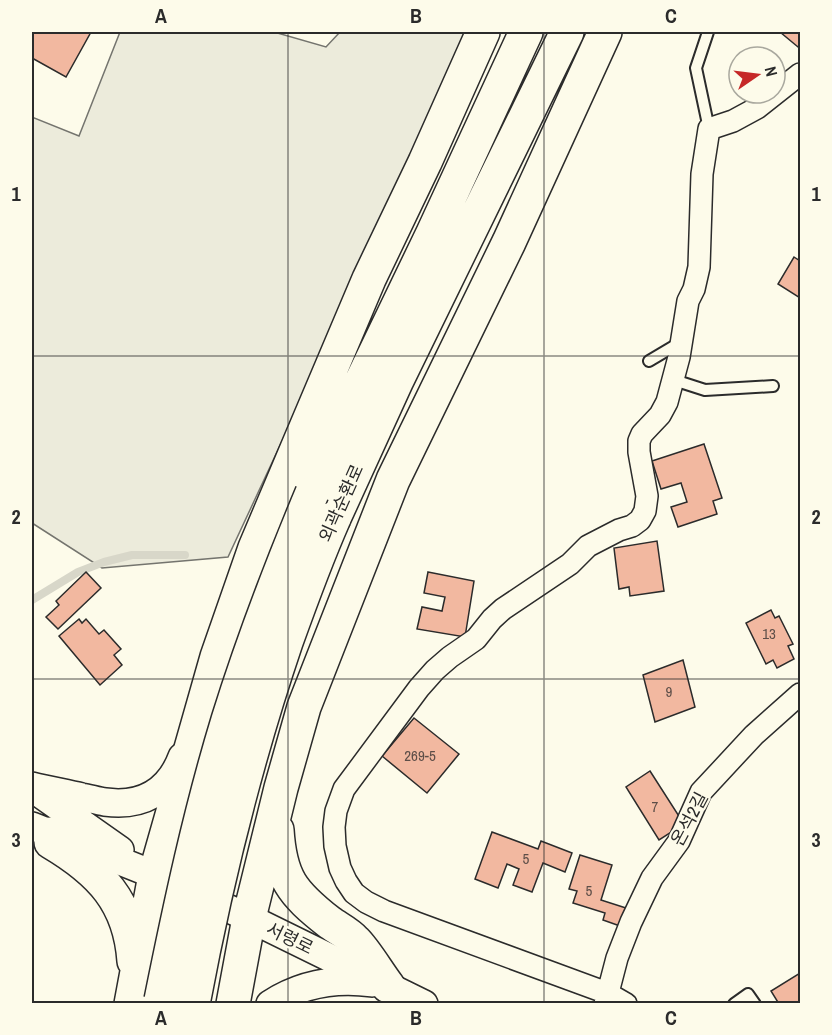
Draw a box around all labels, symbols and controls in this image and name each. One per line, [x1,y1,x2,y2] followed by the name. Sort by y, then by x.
[155,2,167,29] text: A
[410,2,422,29] text: B
[665,2,677,29] text: C
[727,45,787,105] north arrow
[760,64,783,79] text: N
[11,180,21,207] text: 1
[811,180,821,207] text: 1
[313,460,369,546] street label: 외곽순환로
[11,503,21,530] text: 2
[811,503,821,530] text: 2
[762,623,776,644] house number: 13
[666,681,673,702] house number: 9
[404,745,436,766] house number: 269-5
[664,788,714,850] street label: 온석2길
[652,796,659,817] house number: 7
[11,826,21,853] text: 3
[811,826,821,853] text: 3
[523,848,530,869] house number: 5
[586,880,593,901] house number: 5
[262,916,318,960] street label: 서령로
[155,1004,167,1031] text: A
[410,1004,422,1031] text: B
[665,1004,677,1031] text: C

